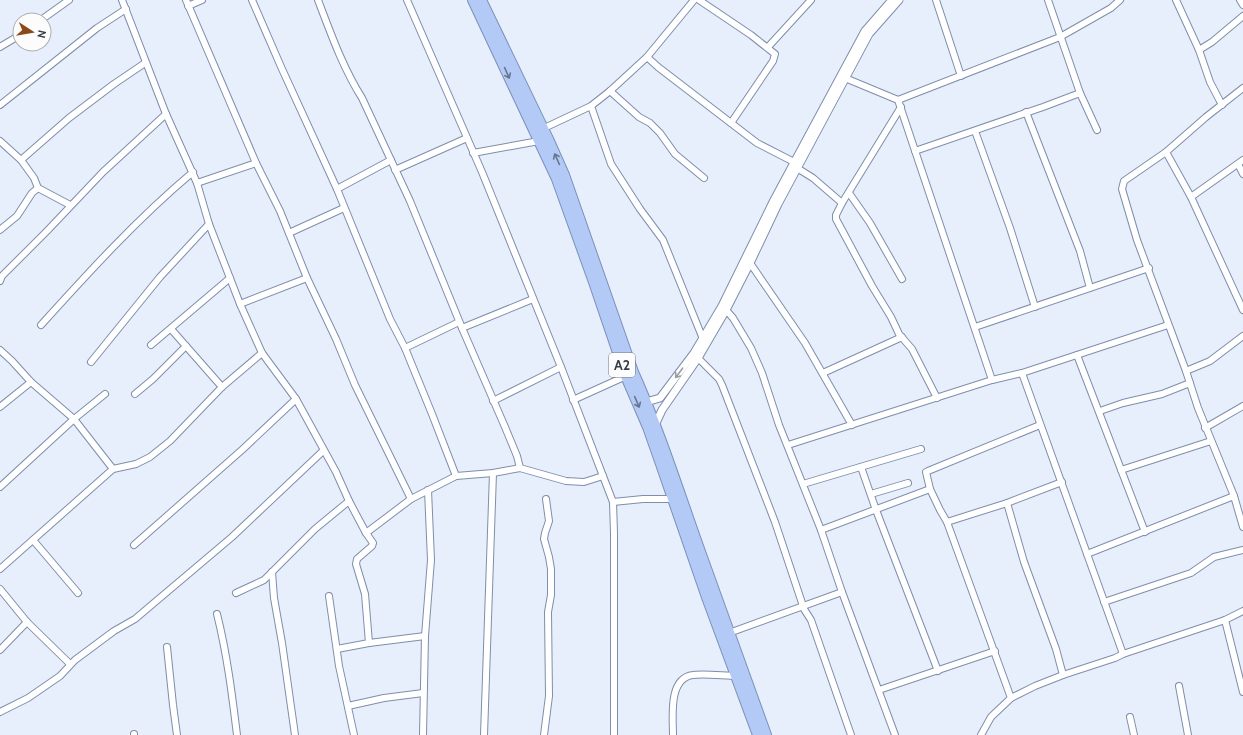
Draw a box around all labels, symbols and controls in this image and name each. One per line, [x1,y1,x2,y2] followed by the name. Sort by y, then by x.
[12,12,52,52] north arrow
[34,29,49,39] text: N
[504,67,512,79] one-way arrow
[553,153,560,165] one-way arrow
[609,353,635,377] road number: A2
[675,368,683,379] one-way arrow
[634,396,641,408] one-way arrow

